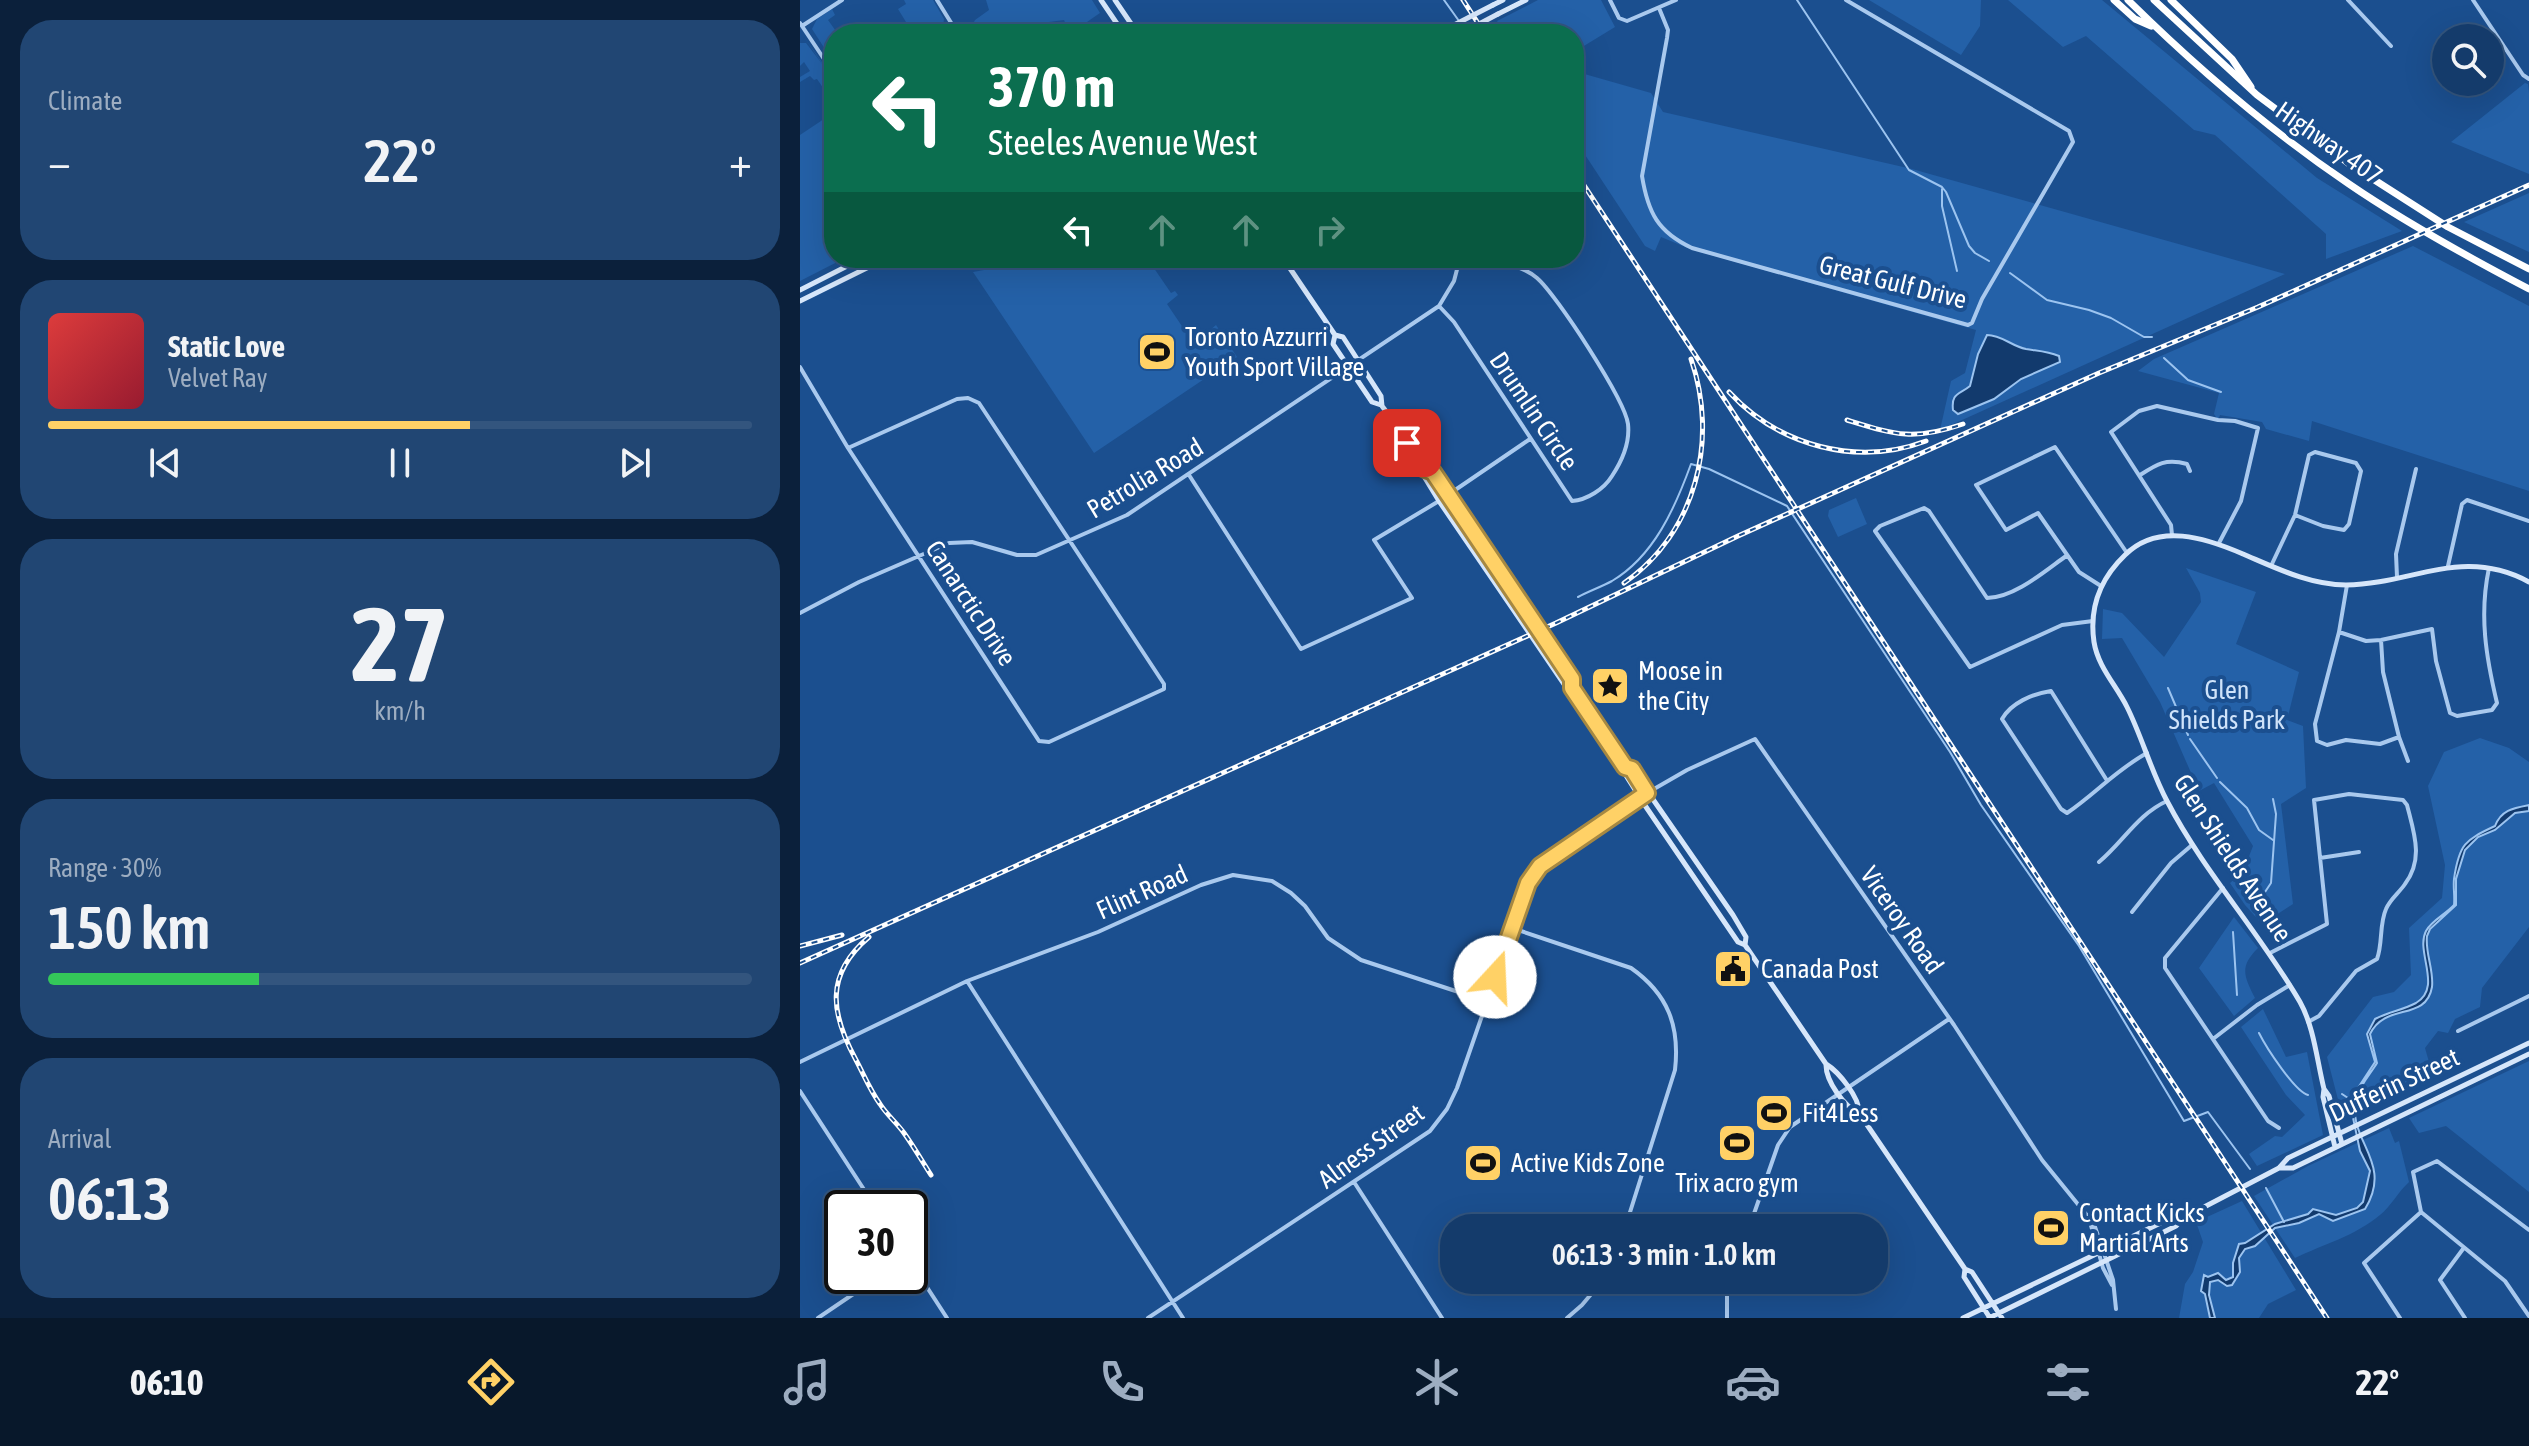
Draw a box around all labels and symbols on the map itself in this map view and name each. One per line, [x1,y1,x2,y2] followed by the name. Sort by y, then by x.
[2270,95,2388,191] street label: Highway 407
[1816,249,1970,315] street label: Great Gulf Drive
[1185,322,1364,382] place label: Toronto Azzurri Youth Sport Village
[1136,331,1178,373] sports icon: Toronto Azzurri Youth Sport Village
[1484,346,1584,476] street label: Drumlin Circle
[1373,409,1441,477] pin
[1082,432,1208,524] street label: Petrolia Road
[920,535,1022,671] street label: Canarctic Drive
[1638,656,1723,716] place label: Moose in the City
[1589,665,1631,707] place icon: Moose in the City
[2169,675,2285,735] park label: Glen Shields Park
[2168,769,2298,947] street label: Glen Shields Avenue
[1092,859,1192,925] street label: Flint Road
[1854,861,1950,979] street label: Viceroy Road
[1453,935,1537,1019] position arrow
[1712,948,1754,990] public building icon: Canada Post
[1761,954,1879,984] place label: Canada Post
[2324,1042,2464,1128] street label: Dufferin Street
[1753,1092,1795,1134] sports icon: Fit4Less
[1312,1098,1430,1194] street label: Alness Street
[1802,1098,1878,1128] place label: Fit4Less
[1716,1122,1758,1164] sports icon: Trix acro gym
[1462,1142,1504,1184] sports icon: Active Kids Zone
[1511,1148,1665,1178] place label: Active Kids Zone
[1675,1168,1799,1198] place label: Trix acro gym
[824,1190,928,1294] speed limit sign: 30
[2079,1198,2205,1258] place label: Contact Kicks Martial Arts
[2030,1207,2072,1249] sports icon: Contact Kicks Martial Arts

